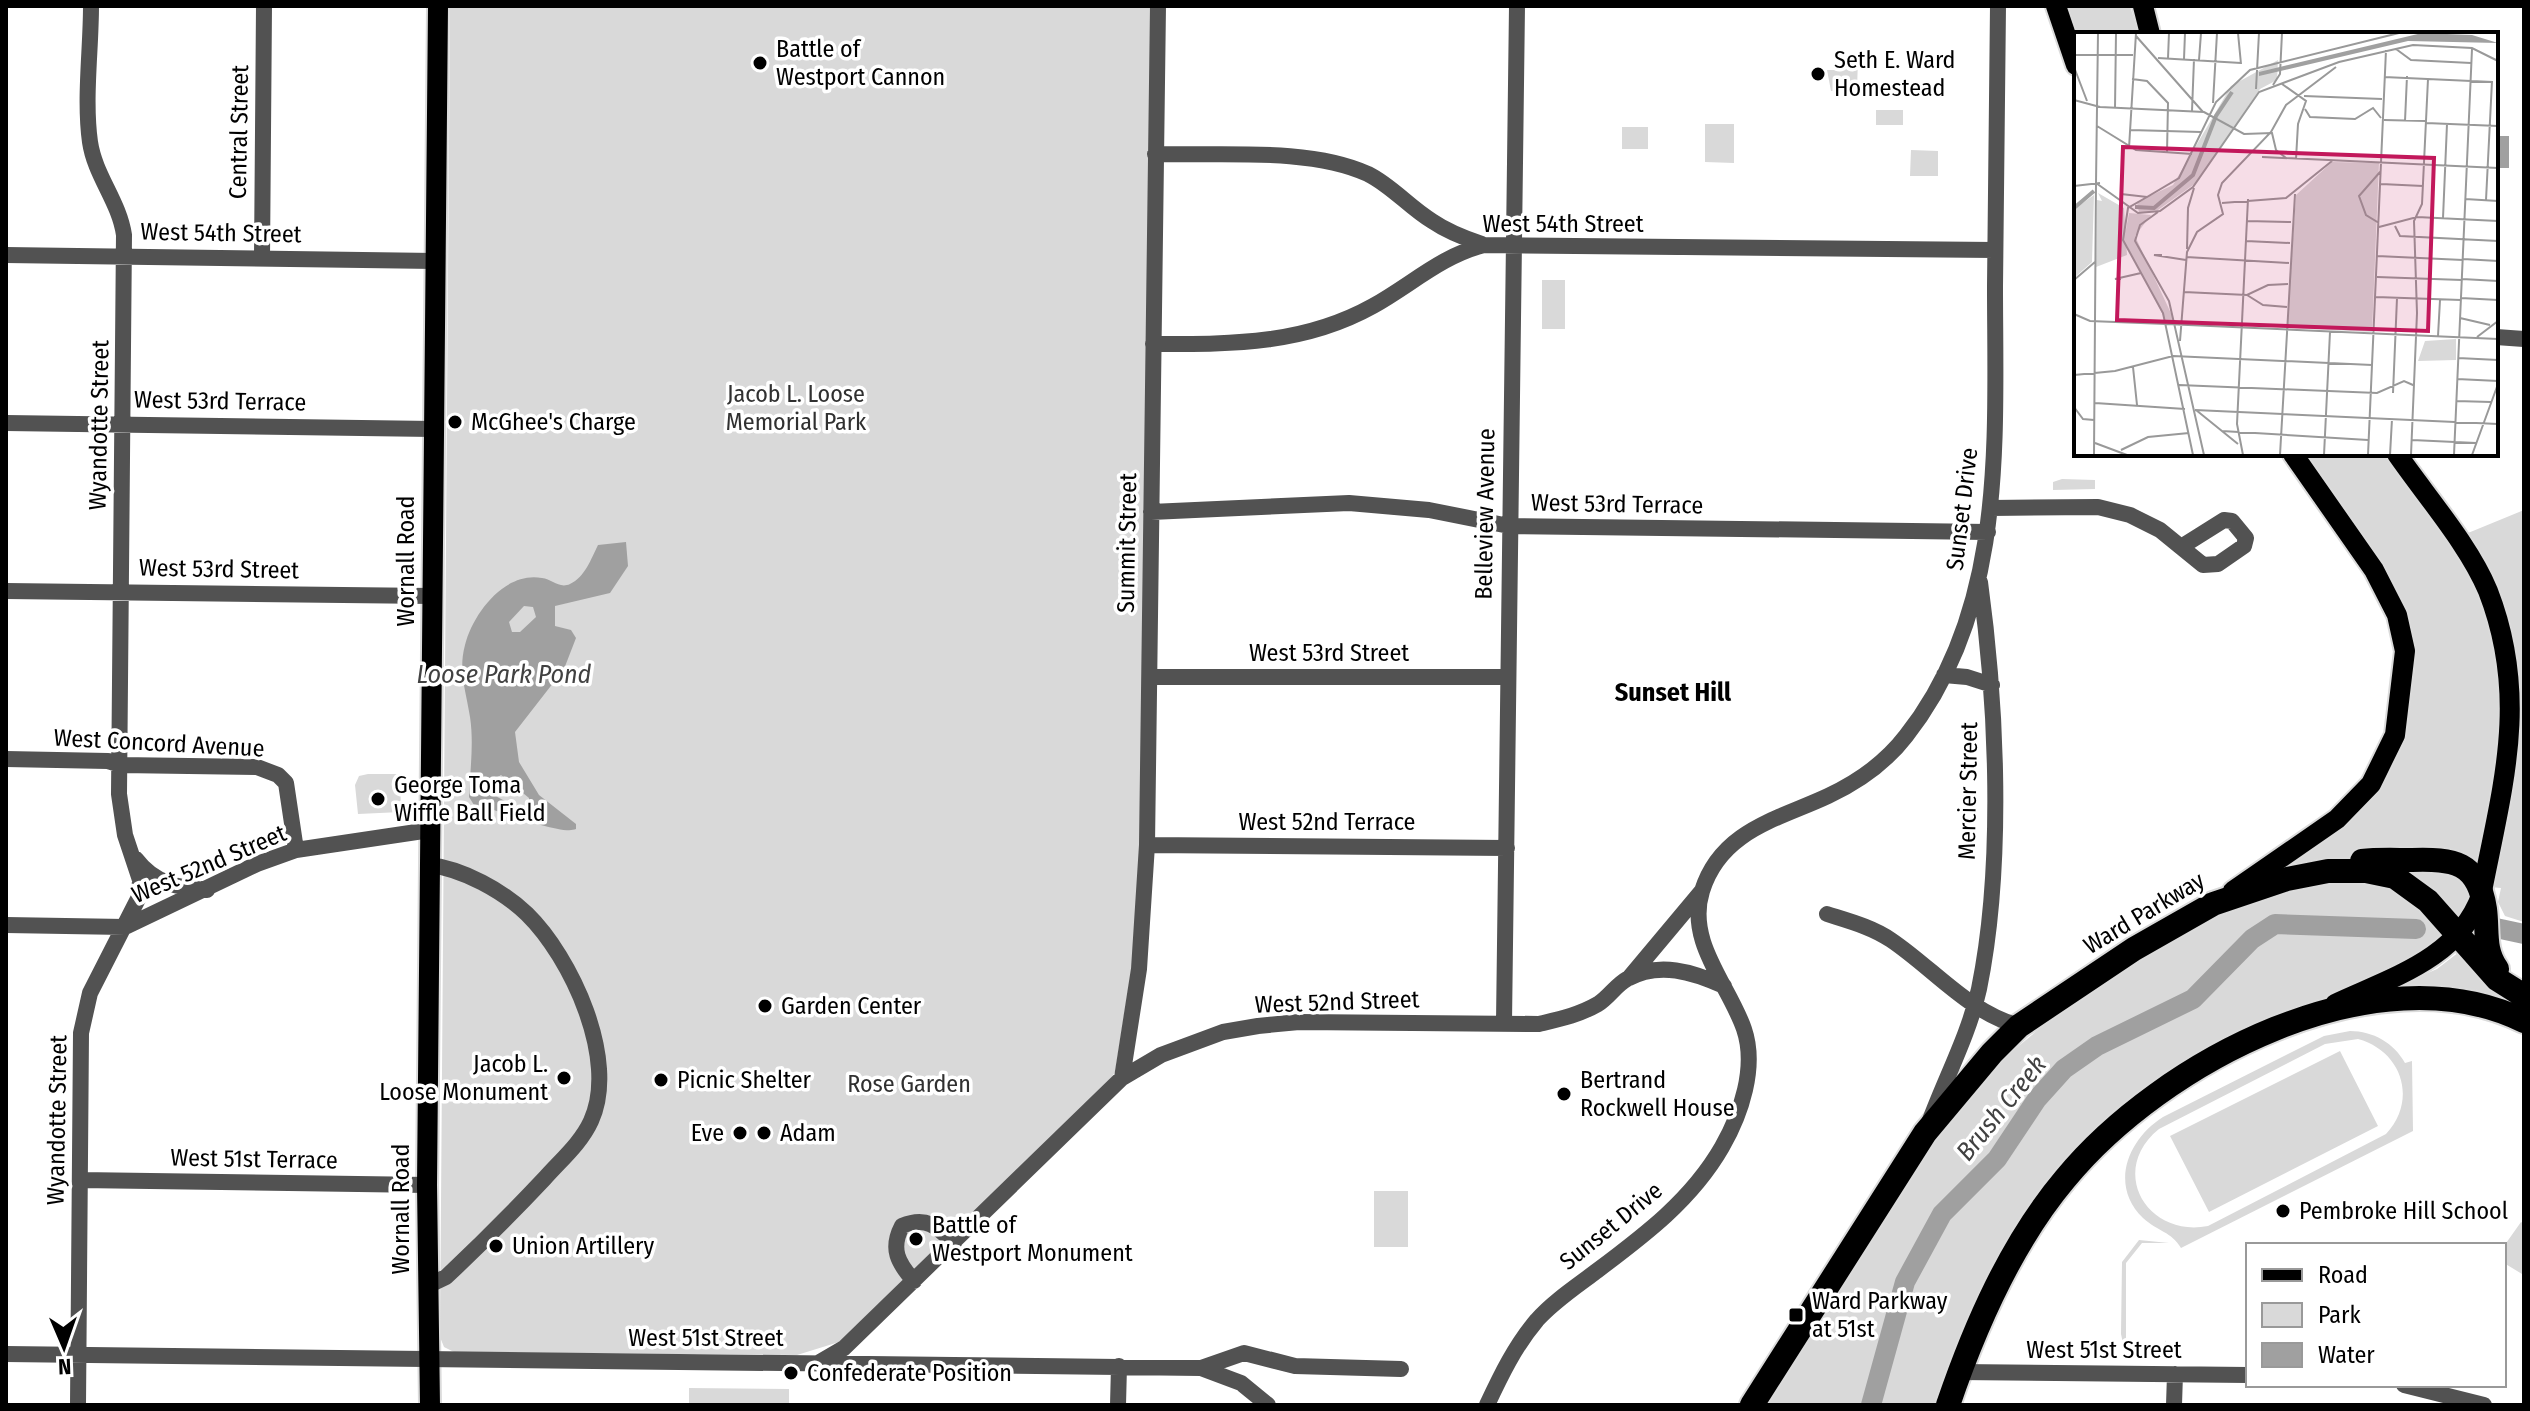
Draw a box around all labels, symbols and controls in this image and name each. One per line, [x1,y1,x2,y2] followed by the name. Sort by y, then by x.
[2074,32,2498,456] inset map
[776,35,945,91] place label: Battle of Westport Cannon
[1834,46,1955,102] place label: Seth E. Ward Homestead
[751,54,769,72] marker: Battle of Westport Cannon
[224,65,254,199] street label: Central Street
[1809,65,1827,83] marker: Seth E. Ward Homestead
[1482,210,1644,238] street label: West 54th Street
[140,218,302,248] street label: West 54th Street
[84,340,114,510] street label: Wyandotte Street
[726,380,867,436] park label: Jacob L. Loose Memorial Park
[134,385,306,417] street label: West 53rd Terrace
[471,408,636,436] place label: McGhee's Charge
[446,413,464,431] marker: McGhee's Charge
[1470,428,1500,600] street label: Belleview Avenue
[1941,446,1983,572] street label: Sunset Drive
[1112,473,1142,613] street label: Summit Street
[1531,488,1703,520] street label: West 53rd Terrace
[392,496,420,626] street label: Wornall Road
[139,554,299,584] street label: West 53rd Street
[1249,639,1409,667] street label: West 53rd Street
[417,659,592,690] water label: Loose Park Pond
[1615,677,1732,708] district label: Sunset Hill
[1953,722,1983,860] street label: Mercier Street
[53,723,265,763] street label: West Concord Avenue
[394,771,546,827] place label: George Toma Wiffle Ball Field
[369,790,387,808] marker: George Toma Wiffle Ball Field
[1239,808,1415,836] street label: West 52nd Terrace
[128,819,290,909] street label: West 52nd Street
[2079,866,2209,960] street label: Ward Parkway
[1254,985,1420,1019] street label: West 52nd Street
[781,992,922,1020] place label: Garden Center
[756,997,774,1015] marker: Garden Center
[42,1035,72,1205] street label: Wyandotte Street
[379,1050,548,1106] place label: Jacob L. Loose Monument
[1950,1050,2053,1167] water label: Brush Creek
[677,1066,812,1094] place label: Picnic Shelter
[1580,1066,1735,1122] place label: Bertrand Rockwell House
[555,1069,573,1087] marker: Jacob L. Loose Monument
[847,1070,971,1098] park label: Rose Garden
[652,1071,670,1089] marker: Picnic Shelter
[1555,1085,1573,1103] marker: Bertrand Rockwell House
[691,1119,724,1147] place label: Eve
[780,1119,836,1147] place label: Adam
[731,1124,749,1142] marker: Eve
[755,1124,773,1142] marker: Adam
[170,1144,338,1174] street label: West 51st Terrace
[387,1144,415,1274] street label: Wornall Road
[1554,1176,1668,1276] street label: Sunset Drive
[2299,1197,2508,1225] place label: Pembroke Hill School
[2274,1202,2292,1220] marker: Pembroke Hill School
[932,1211,1133,1267] place label: Battle of Westport Monument
[907,1230,925,1248] marker: Battle of Westport Monument
[512,1232,654,1260] place label: Union Artillery
[487,1237,505,1255] marker: Union Artillery
[2246,1243,2506,1387] legend
[2318,1261,2368,1289] text: Road
[1812,1287,1948,1343] place label: Ward Parkway at 51st
[2318,1301,2361,1329] text: Park
[1787,1306,1805,1324] marker: Ward Parkway at 51st
[24,1307,104,1387] north arrow
[628,1324,784,1352] street label: West 51st Street
[2026,1336,2182,1364] street label: West 51st Street
[2318,1341,2375,1369] text: Water
[58,1353,72,1380] text: N
[807,1359,1012,1387] place label: Confederate Position
[782,1364,800,1382] marker: Confederate Position

